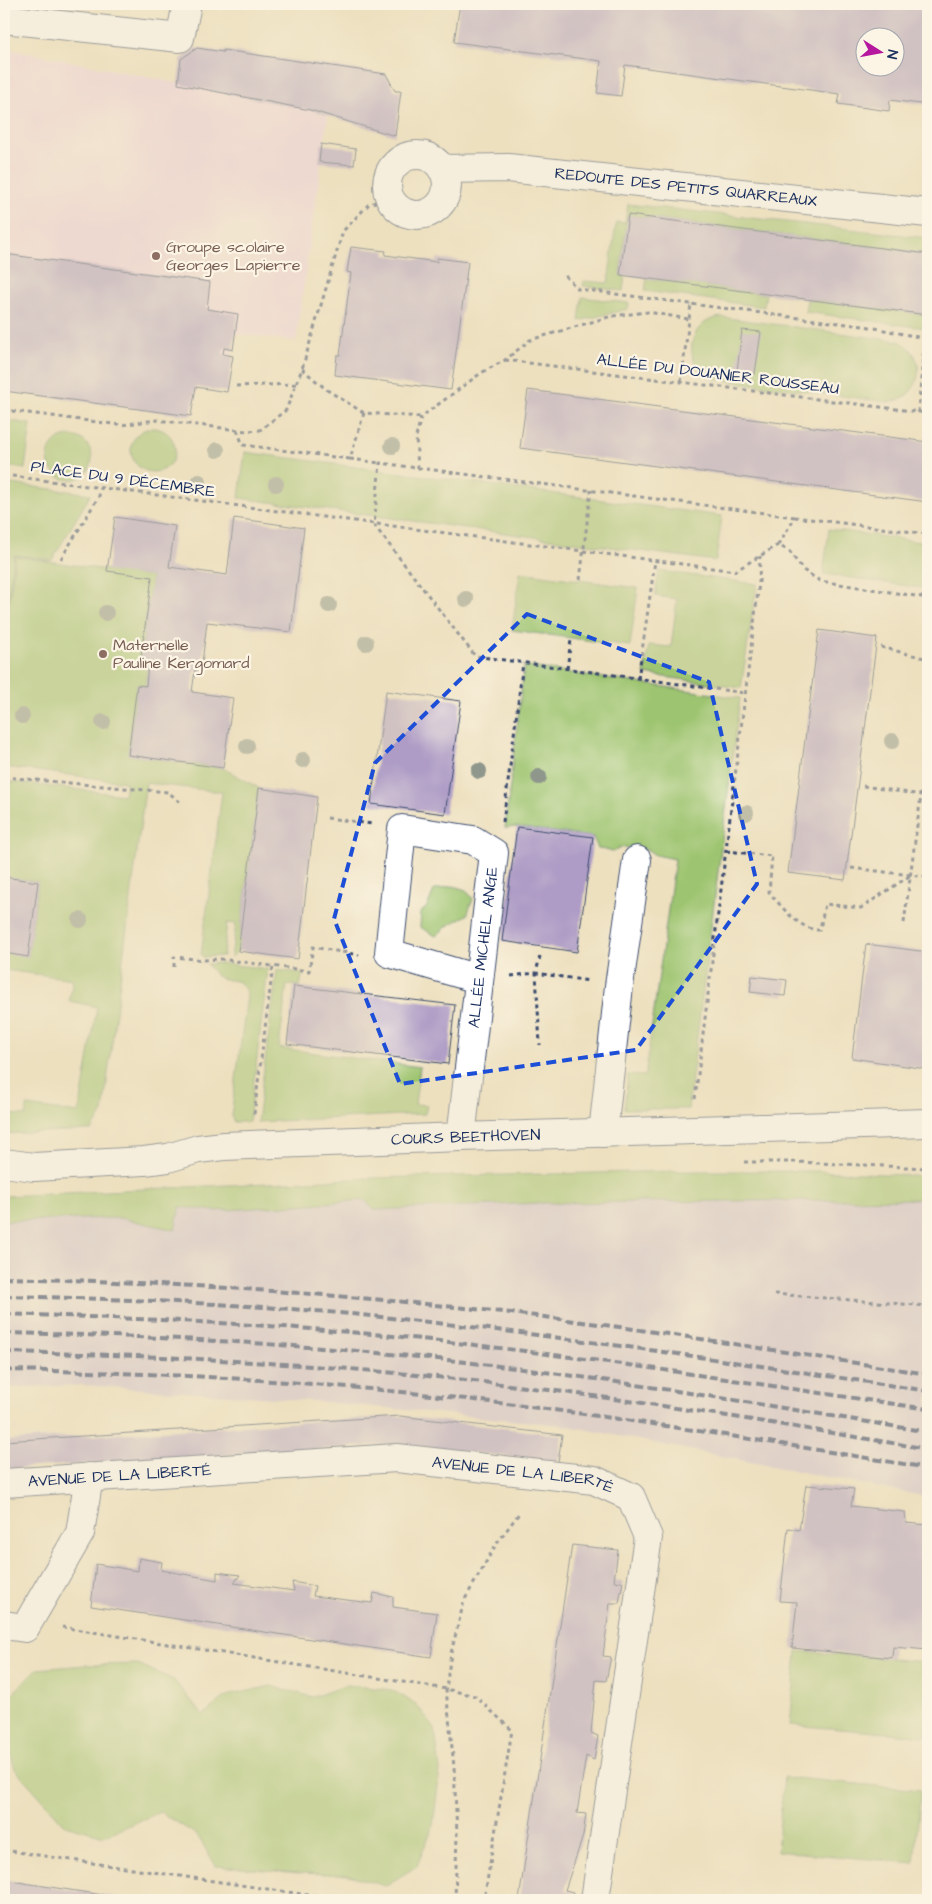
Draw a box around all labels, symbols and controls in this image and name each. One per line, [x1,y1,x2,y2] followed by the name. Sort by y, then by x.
[854,28,904,78] north arrow
[881,48,902,61] text: N
[554,162,819,212] street label: REDOUTE DES PETITS QUARREAUX
[166,236,301,277] place label: Groupe scolaire Georges Lapierre
[150,250,162,262] marker: Groupe scolaire Georges Lapierre
[596,348,840,400] street label: ALLÉE DU DOUANIER ROUSSEAU
[29,455,217,503] street label: PLACE DU 9 DÉCEMBRE
[113,634,250,675] place label: Maternelle Pauline Kergomard
[97,648,109,660] marker: Maternelle Pauline Kergomard
[463,865,503,1029] street label: ALLÉE MICHEL ANGE
[391,1124,541,1151] street label: COURS BEETHOVEN
[431,1451,618,1499] street label: AVENUE DE LA LIBERTÉ
[27,1459,213,1492] street label: AVENUE DE LA LIBERTÉ

